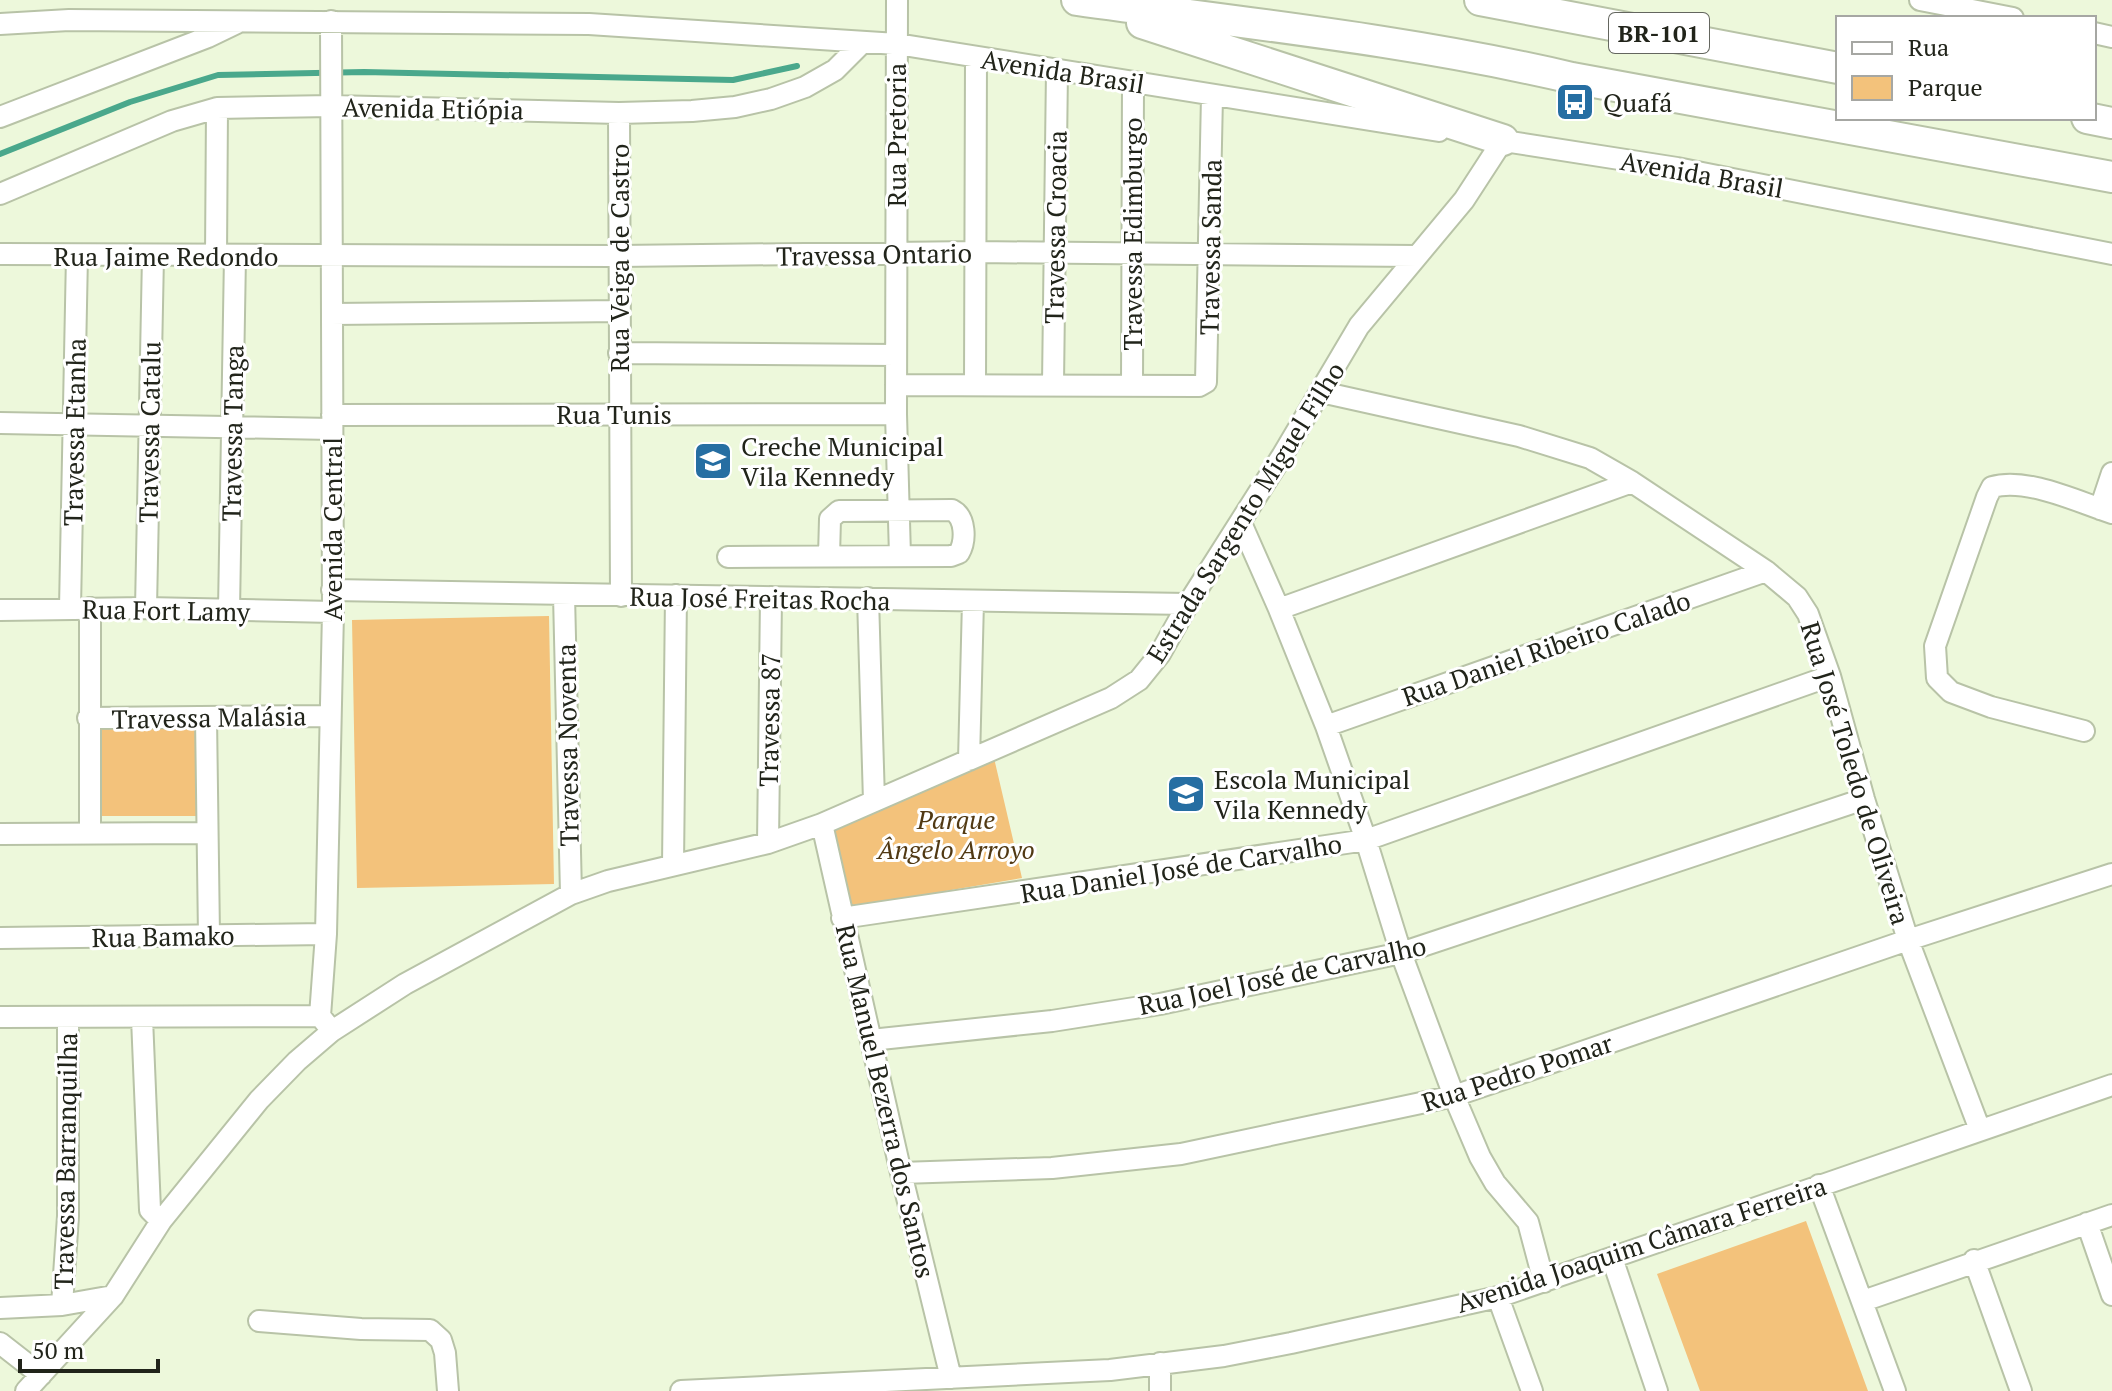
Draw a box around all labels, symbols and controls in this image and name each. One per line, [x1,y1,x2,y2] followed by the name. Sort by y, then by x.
[1609,13,1709,53] road number: BR-101
[1836,16,2096,120] legend
[1908,31,1949,63] text: Rua
[979,41,1147,101] street label: Avenida Brasil
[879,63,913,207] street label: Rua Pretoria
[1908,71,1983,103] text: Parque
[1554,81,1596,123] bus stop icon: Quafá
[1603,85,1672,119] place label: Quafá
[342,89,524,127] street label: Avenida Etiópia
[1115,117,1149,351] street label: Travessa Edimburgo
[1036,130,1074,324] street label: Travessa Croacia
[1618,143,1786,205] street label: Avenida Brasil
[602,144,636,372] street label: Rua Veiga de Castro
[1191,159,1229,335] street label: Travessa Sanda
[776,235,972,273] street label: Travessa Ontario
[54,239,278,273] street label: Rua Jaime Redondo
[55,338,93,526] street label: Travessa Etanha
[130,341,168,523] street label: Travessa Catalu
[213,344,251,522] street label: Travessa Tanga
[1138,355,1352,669] street label: Estrada Sargento Miguel Filho
[556,397,672,431] street label: Rua Tunis
[741,429,944,493] place label: Creche Municipal Vila Kennedy
[315,437,349,621] street label: Avenida Central
[692,440,734,482] school or university icon: Creche Municipal Vila Kennedy
[629,579,891,617] street label: Rua José Freitas Rocha
[1397,583,1695,713] street label: Rua Daniel Ribeiro Calado
[82,592,251,628] street label: Rua Fort Lamy
[1794,617,1918,929] street label: Rua José Toledo de Oliveira
[548,643,586,847] street label: Travessa Noventa
[751,653,787,787] street label: Travessa 87
[111,698,307,736] street label: Travessa Malásia
[1214,762,1410,826] place label: Escola Municipal Vila Kennedy
[1165,773,1207,815] school or university icon: Escola Municipal Vila Kennedy
[875,802,1035,866] park label: Parque Ângelo Arroyo
[1018,826,1344,910] street label: Rua Daniel José de Carvalho
[91,918,235,954] street label: Rua Bamako
[829,921,943,1281] street label: Rua Manuel Bezerra dos Santos
[1135,928,1429,1022] street label: Rua Joel José de Carvalho
[1417,1025,1617,1119] street label: Rua Pedro Pomar
[46,1032,84,1290] street label: Travessa Barranquilha
[1452,1168,1830,1320] street label: Avenida Joaquim Câmara Ferreira
[20,1323,158,1373] scale bar
[32,1334,84,1366] text: 50 m

